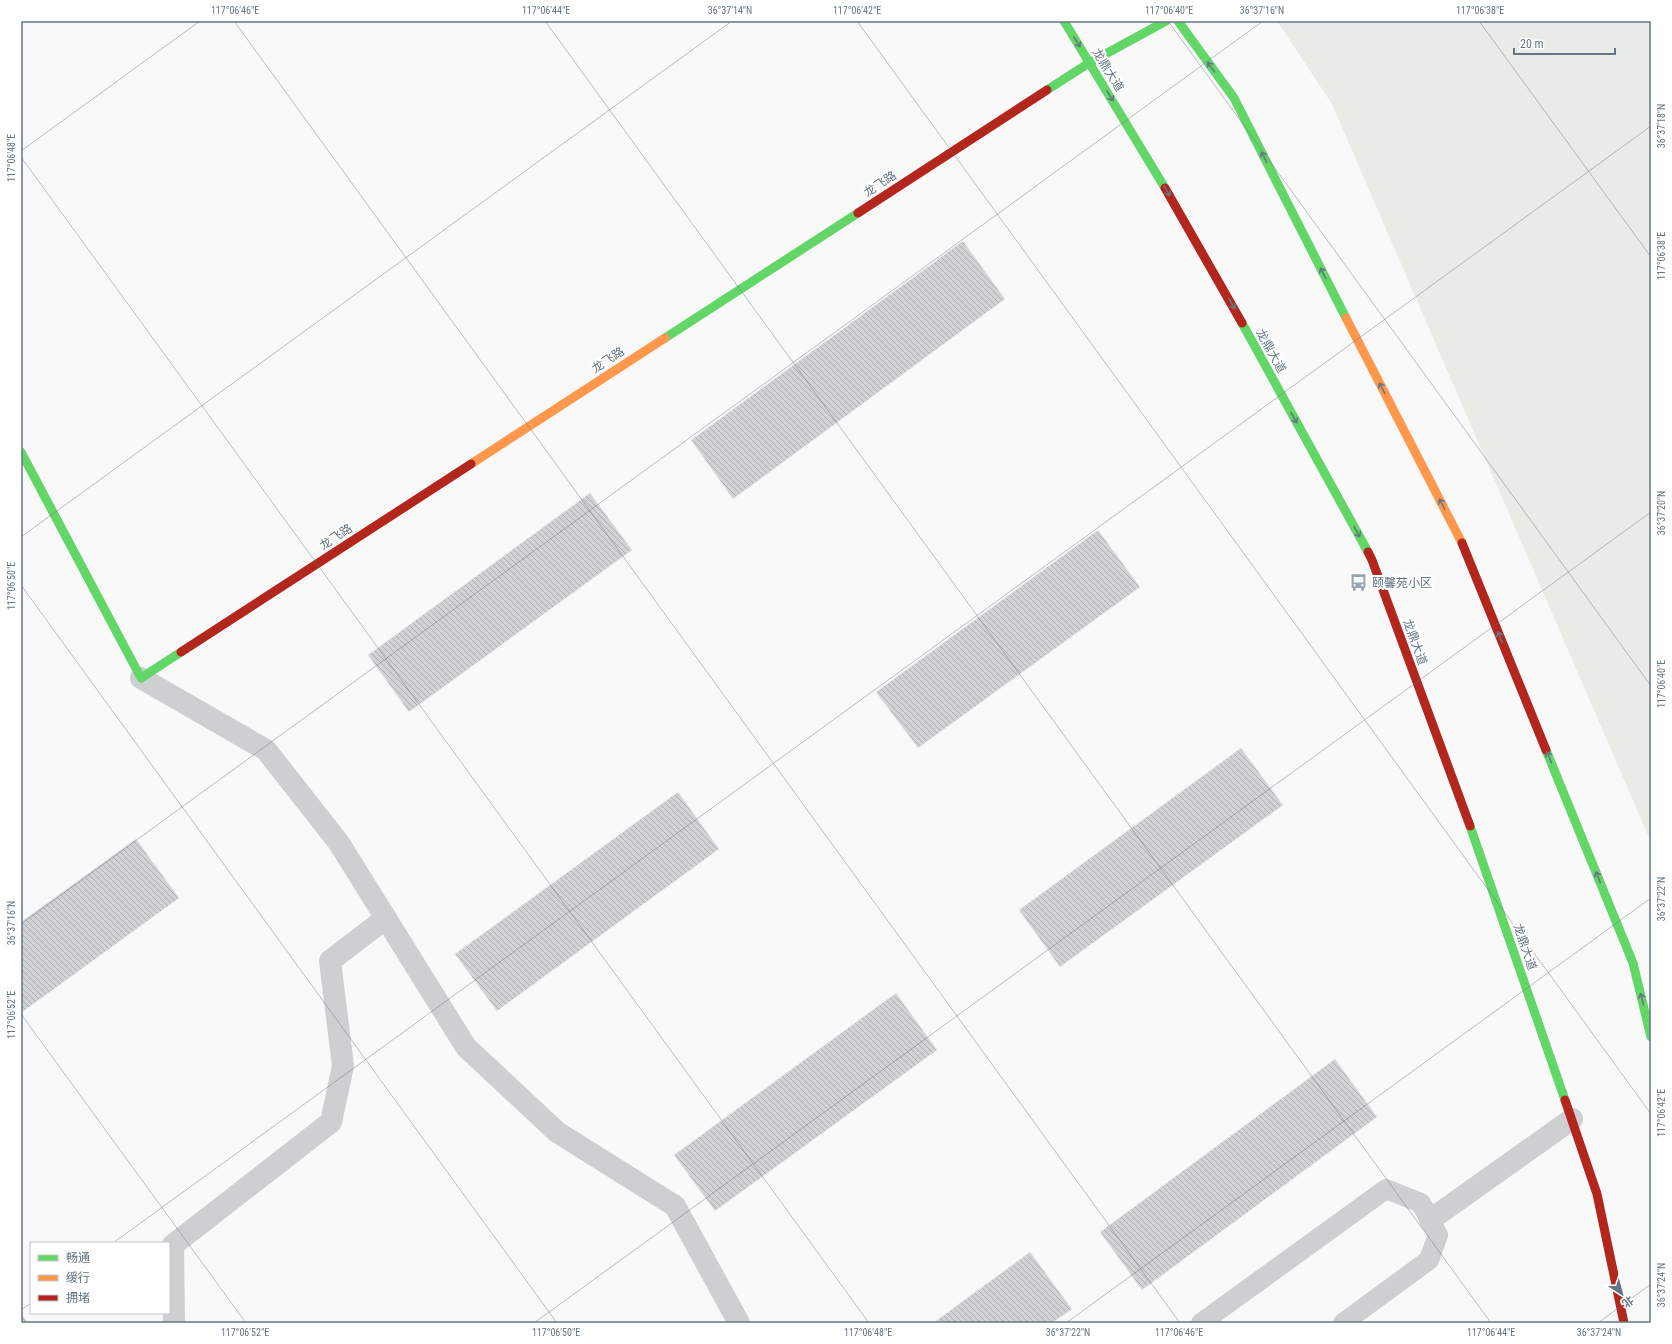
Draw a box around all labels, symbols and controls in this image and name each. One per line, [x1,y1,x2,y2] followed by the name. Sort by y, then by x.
[211,5,259,16] text: 117°06'46"E
[522,5,570,16] text: 117°06'44"E
[708,5,752,16] text: 36°37'14"N
[833,5,881,16] text: 117°06'42"E
[1145,5,1193,16] text: 117°06'40"E
[1240,5,1284,16] text: 36°37'16"N
[1456,5,1504,16] text: 117°06'38"E
[1514,30,1615,56] scale bar
[1073,36,1081,48] one-way arrow
[1520,37,1544,51] text: 20 m
[1089,46,1127,94] street label: 龙鼎大道
[1207,61,1215,72] one-way arrow
[1106,90,1114,102] one-way arrow
[1656,104,1667,148] text: 36°37'18"N
[6,134,17,182] text: 117°06'48"E
[1260,151,1267,163] one-way arrow
[861,168,899,200] street label: 龙飞路
[1164,185,1172,197] one-way arrow
[1656,232,1667,280] text: 117°06'38"E
[1319,267,1326,279] one-way arrow
[1228,298,1236,310] one-way arrow
[1253,327,1289,375] street label: 龙鼎大道
[589,344,627,376] street label: 龙飞路
[1378,383,1386,395] one-way arrow
[1291,412,1299,424] one-way arrow
[1656,491,1667,535] text: 36°37'20"N
[1438,498,1445,510] one-way arrow
[317,521,355,553] street label: 龙飞路
[1353,526,1361,538] one-way arrow
[6,562,17,610] text: 117°06'50"E
[1349,573,1369,593] bus stop icon: 颐馨苑小区
[1372,576,1432,590] place label: 颐馨苑小区
[1400,617,1430,667] street label: 龙鼎大道
[1495,631,1503,643] one-way arrow
[1656,660,1667,708] text: 117°06'40"E
[1544,752,1552,764] one-way arrow
[1594,872,1601,884] one-way arrow
[1656,877,1667,921] text: 36°37'22"N
[6,901,17,945] text: 36°37'16"N
[1511,922,1539,972] street label: 龙鼎大道
[6,991,17,1039] text: 117°06'52"E
[1637,993,1645,1006] one-way arrow
[1656,1089,1667,1137] text: 117°06'42"E
[30,1242,170,1314] legend
[66,1251,90,1265] text: 畅通
[1656,1263,1667,1307] text: 36°37'24"N
[66,1271,90,1285] text: 缓行
[1602,1274,1642,1314] north arrow
[66,1291,90,1305] text: 拥堵
[1619,1293,1636,1310] text: 北
[221,1327,269,1338] text: 117°06'52"E
[532,1327,580,1338] text: 117°06'50"E
[844,1327,892,1338] text: 117°06'48"E
[1046,1327,1090,1338] text: 36°37'22"N
[1155,1327,1203,1338] text: 117°06'46"E
[1467,1327,1515,1338] text: 117°06'44"E
[1577,1327,1621,1338] text: 36°37'24"N

